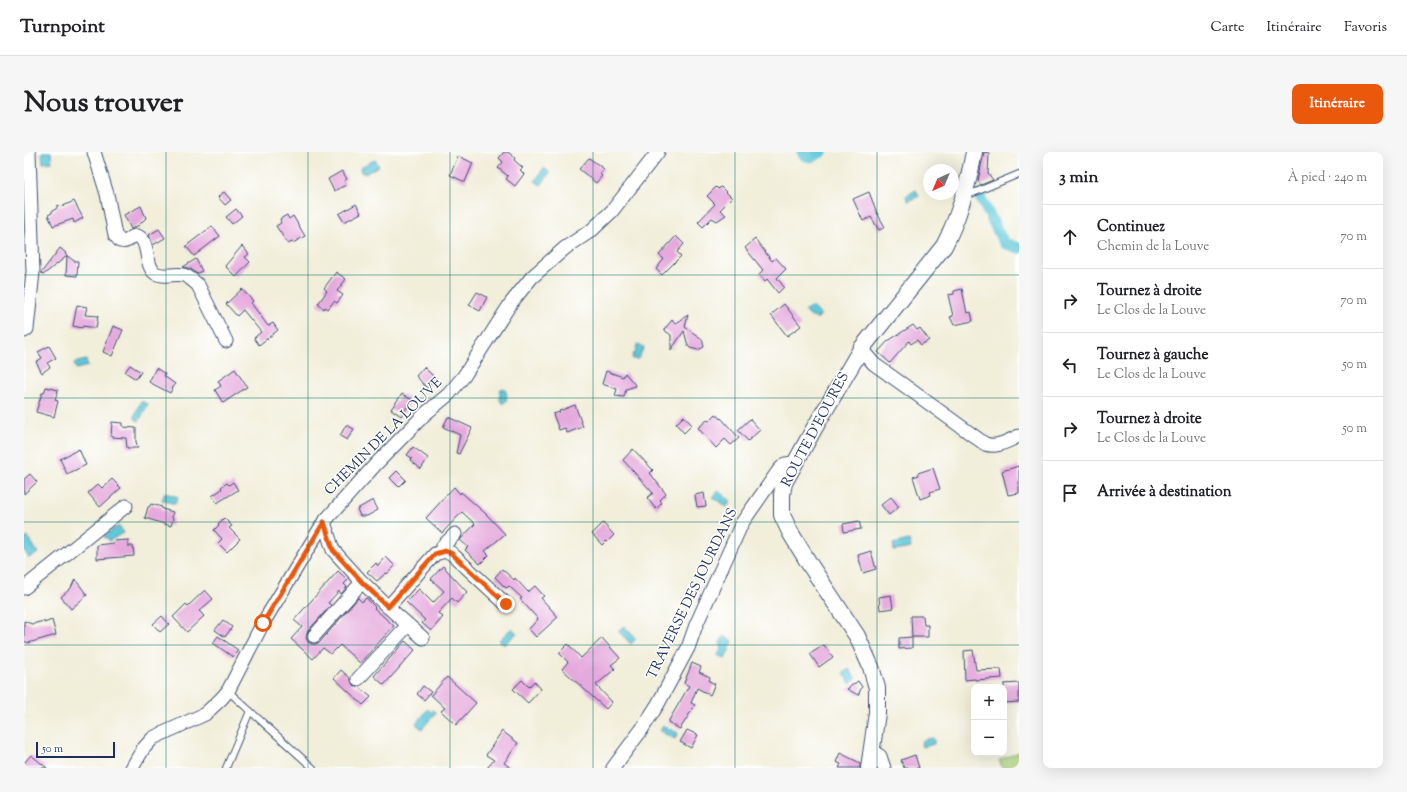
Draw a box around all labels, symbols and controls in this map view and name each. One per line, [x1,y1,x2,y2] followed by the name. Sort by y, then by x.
[20,14,105,41] text: Turnpoint
[1211,18,1244,38] text: Carte
[1266,18,1322,38] text: Itinéraire
[1344,18,1387,38] text: Favoris
[24,84,183,124] text: Nous trouver
[1292,84,1383,124] button: Itinéraire
[923,164,959,200] north arrow
[1059,166,1098,190] text: 3 min
[1288,169,1367,187] text: À pied · 240 m
[1097,217,1165,238] text: Continuez
[1059,226,1081,248] icon: ahead
[1340,228,1367,246] text: 70 m
[1097,238,1209,256] text: Chemin de la Louve
[1097,281,1202,302] text: Tournez à droite
[1059,290,1081,312] icon: right
[1340,292,1367,310] text: 70 m
[1097,302,1206,320] text: Le Clos de la Louve
[1097,345,1208,366] text: Tournez à gauche
[1059,354,1081,376] icon: left
[1342,356,1367,374] text: 50 m
[1097,366,1206,384] text: Le Clos de la Louve
[777,369,855,491] street label: ROUTE D'EOURES
[321,373,448,500] street label: CHEMIN DE LA LOUVE
[1097,409,1202,430] text: Tournez à droite
[1059,418,1081,440] icon: right
[1342,420,1367,438] text: 50 m
[1097,430,1206,448] text: Le Clos de la Louve
[1059,482,1081,504] icon: arrive
[1097,482,1232,503] text: Arrivée à destination
[643,505,743,683] street label: TRAVERSE DES JOURDANS
[497,595,515,613] route end
[254,614,272,632] route start
[971,684,1007,756] map controls
[971,684,1007,720] button: +
[971,720,1007,756] button: −
[36,740,115,759] scale bar
[42,741,63,757] text: 50 m

